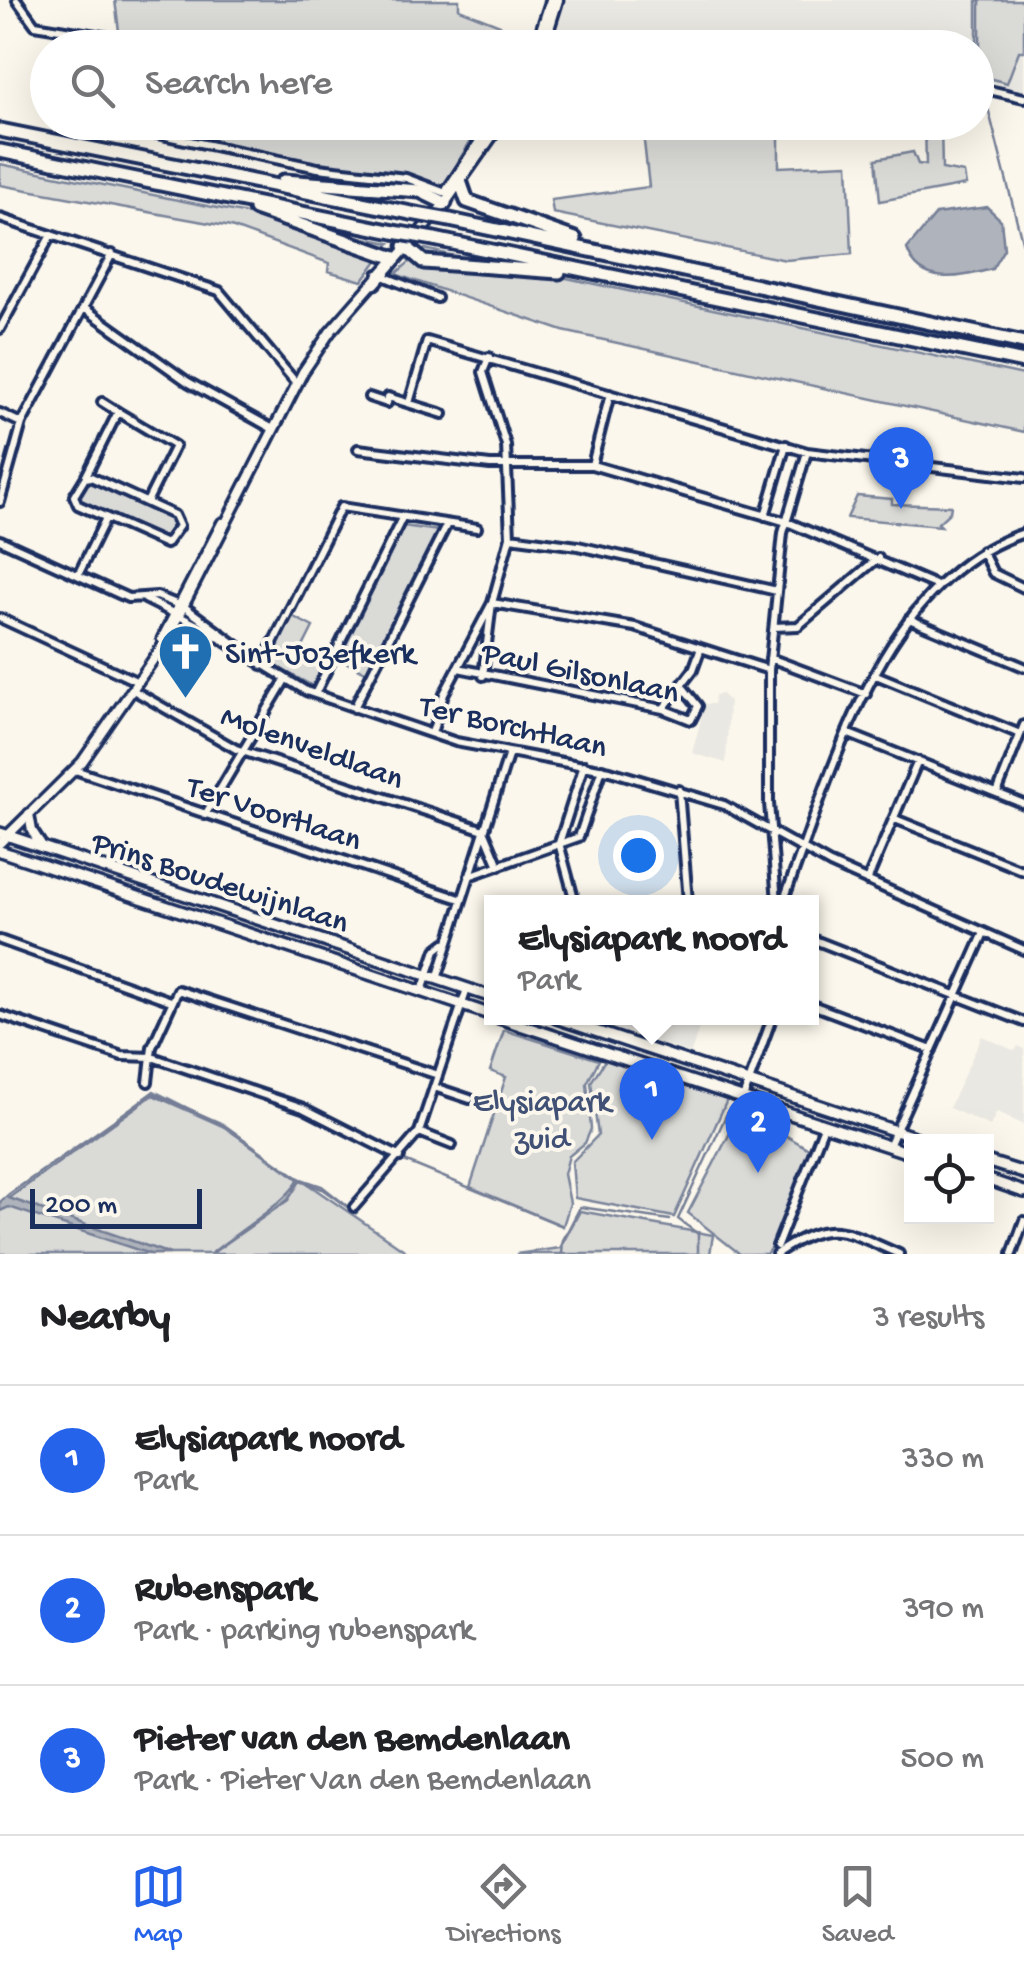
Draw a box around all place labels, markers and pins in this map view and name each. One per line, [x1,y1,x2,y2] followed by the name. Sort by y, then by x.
[868,426,934,509] pin: 3
[156,621,216,700] church icon: Sint-Jozefkerk
[225,637,418,675] place label: Sint-Jozefkerk
[620,1058,684,1140] pin: 1
[726,1090,790,1173] pin: 2

